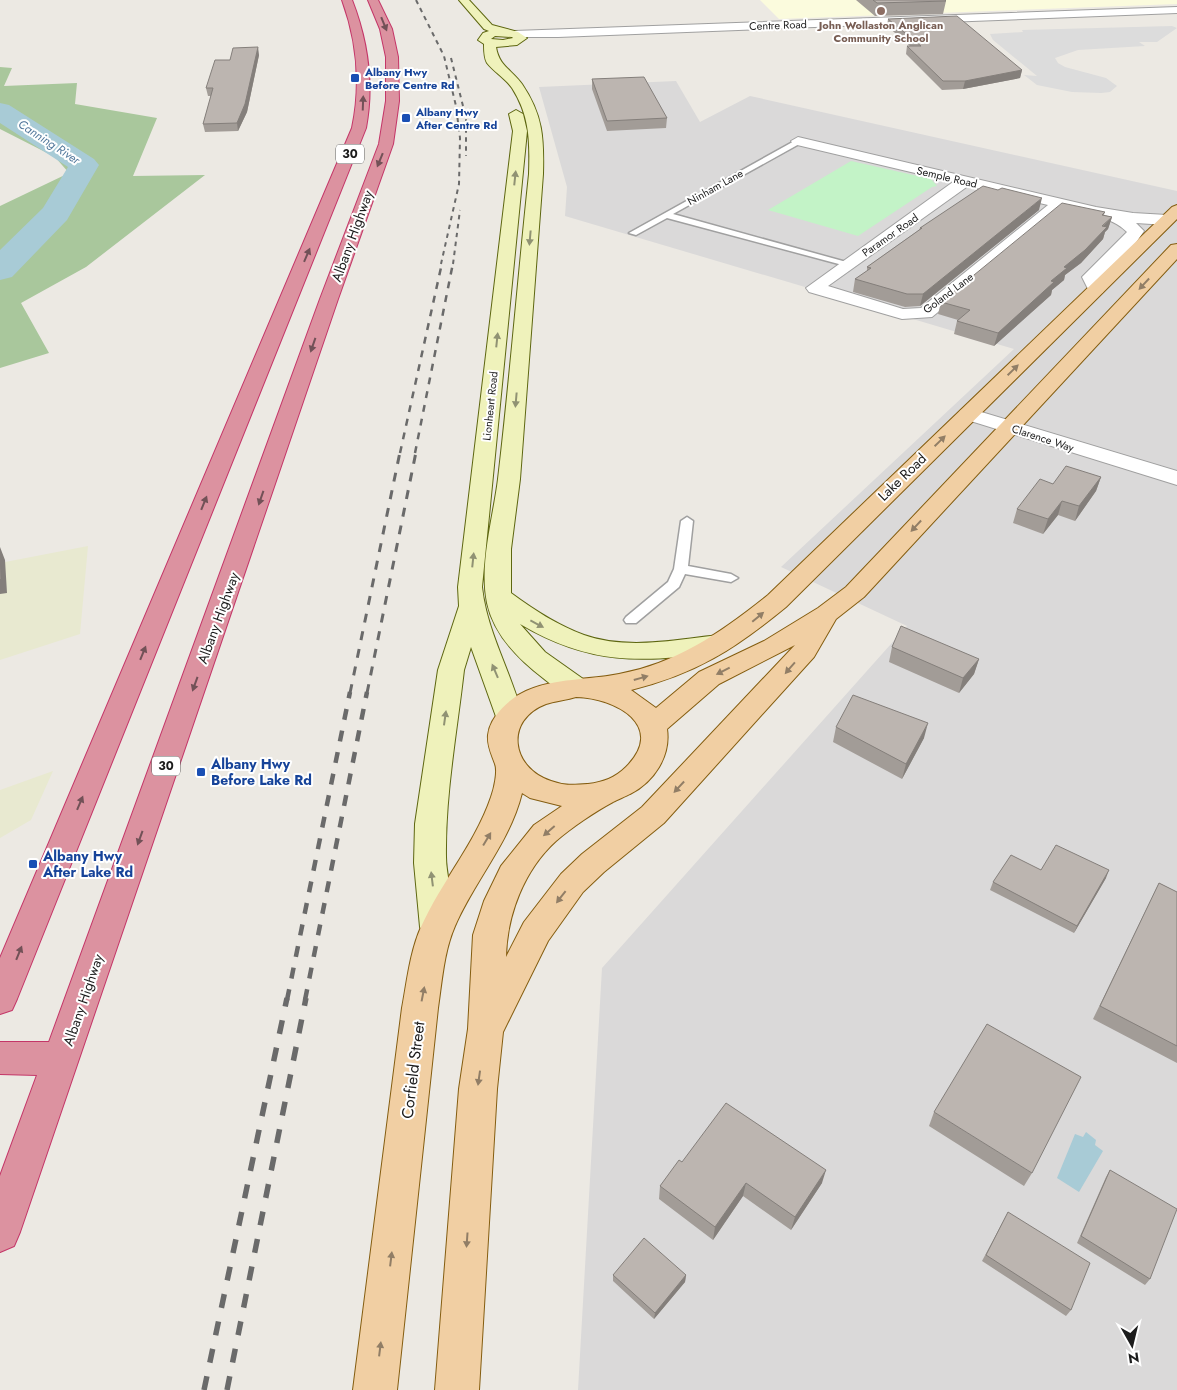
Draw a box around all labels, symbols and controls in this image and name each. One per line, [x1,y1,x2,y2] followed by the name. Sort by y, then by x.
[875,5,887,17] marker: John Wollaston Anglican Community School
[749,16,807,34] street label: Centre Road
[380,17,388,31] one-way arrow
[817,17,943,46] place label: John Wollaston Anglican Community School
[364,64,455,93] place label: Albany Hwy Before Centre Rd
[349,72,361,84] marker: Albany Hwy Before Centre Rd
[359,95,367,111] one-way arrow
[415,104,497,133] place label: Albany Hwy After Centre Rd
[400,112,412,124] marker: Albany Hwy After Centre Rd
[14,115,84,169] water label: Canning River
[336,144,364,164] road number: 30
[375,153,383,167] one-way arrow
[915,162,979,192] street label: Semple Road
[684,165,746,209] street label: Ninham Lane
[511,170,519,186] one-way arrow
[326,187,378,285] street label: Albany Highway
[859,210,921,260] street label: Paramor Road
[526,230,534,246] one-way arrow
[303,248,311,262] one-way arrow
[919,269,977,317] street label: Goland Lane
[1138,278,1150,290] one-way arrow
[493,332,501,348] one-way arrow
[309,337,317,352] one-way arrow
[1007,364,1019,376] one-way arrow
[478,370,502,442] street label: Lionheart Road
[512,392,520,408] one-way arrow
[1010,420,1076,456] street label: Clarence Way
[933,435,945,447] one-way arrow
[873,449,931,505] street label: Lake Road
[256,491,264,506] one-way arrow
[201,496,209,510] one-way arrow
[910,520,922,532] one-way arrow
[469,552,477,568] one-way arrow
[192,569,244,667] street label: Albany Highway
[751,611,764,622] one-way arrow
[530,620,544,629] one-way arrow
[139,646,147,660] one-way arrow
[784,662,796,674] one-way arrow
[491,664,499,678] one-way arrow
[716,667,731,675] one-way arrow
[633,674,649,682] one-way arrow
[191,677,198,692] one-way arrow
[441,709,449,725] one-way arrow
[210,754,312,790] place label: Albany Hwy Before Lake Rd
[152,756,180,776] road number: 30
[195,766,207,778] marker: Albany Hwy Before Lake Rd
[673,781,685,793] one-way arrow
[77,796,85,810] one-way arrow
[543,826,556,837] one-way arrow
[136,830,143,845] one-way arrow
[483,833,492,846] one-way arrow
[42,846,133,882] place label: Albany Hwy After Lake Rd
[27,858,39,870] marker: Albany Hwy After Lake Rd
[428,871,436,887] one-way arrow
[555,891,566,904] one-way arrow
[15,946,23,961] one-way arrow
[58,951,108,1049] street label: Albany Highway
[419,985,427,1001] one-way arrow
[396,1020,430,1120] street label: Corfield Street
[475,1070,483,1086] one-way arrow
[463,1232,471,1248] one-way arrow
[387,1251,395,1267] one-way arrow
[1107,1320,1157,1370] north arrow
[376,1341,384,1357] one-way arrow
[1127,1347,1141,1369] text: N

